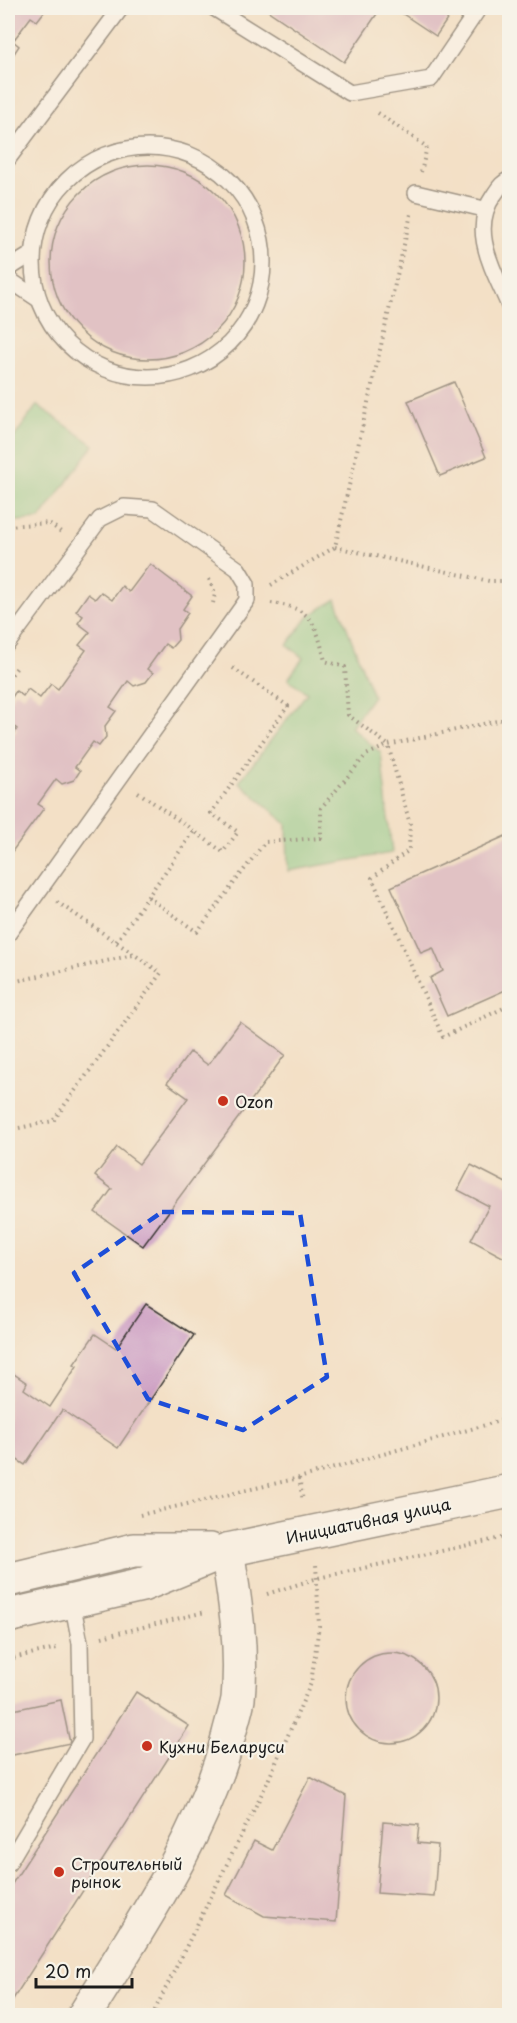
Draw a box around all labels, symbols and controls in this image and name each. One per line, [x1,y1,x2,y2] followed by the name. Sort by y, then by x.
[235,1089,273,1113] place label: Ozon
[216,1094,230,1108] marker: Ozon
[283,1491,453,1549] street label: Инициативная улица
[159,1734,285,1758] place label: Кухни Беларуси
[140,1739,154,1753] marker: Кухни Беларуси
[71,1851,183,1893] place label: Строительный рынок
[52,1865,66,1879] marker: Строительный рынок
[36,1951,132,1989] scale bar
[45,1957,91,1984] text: 20 m

